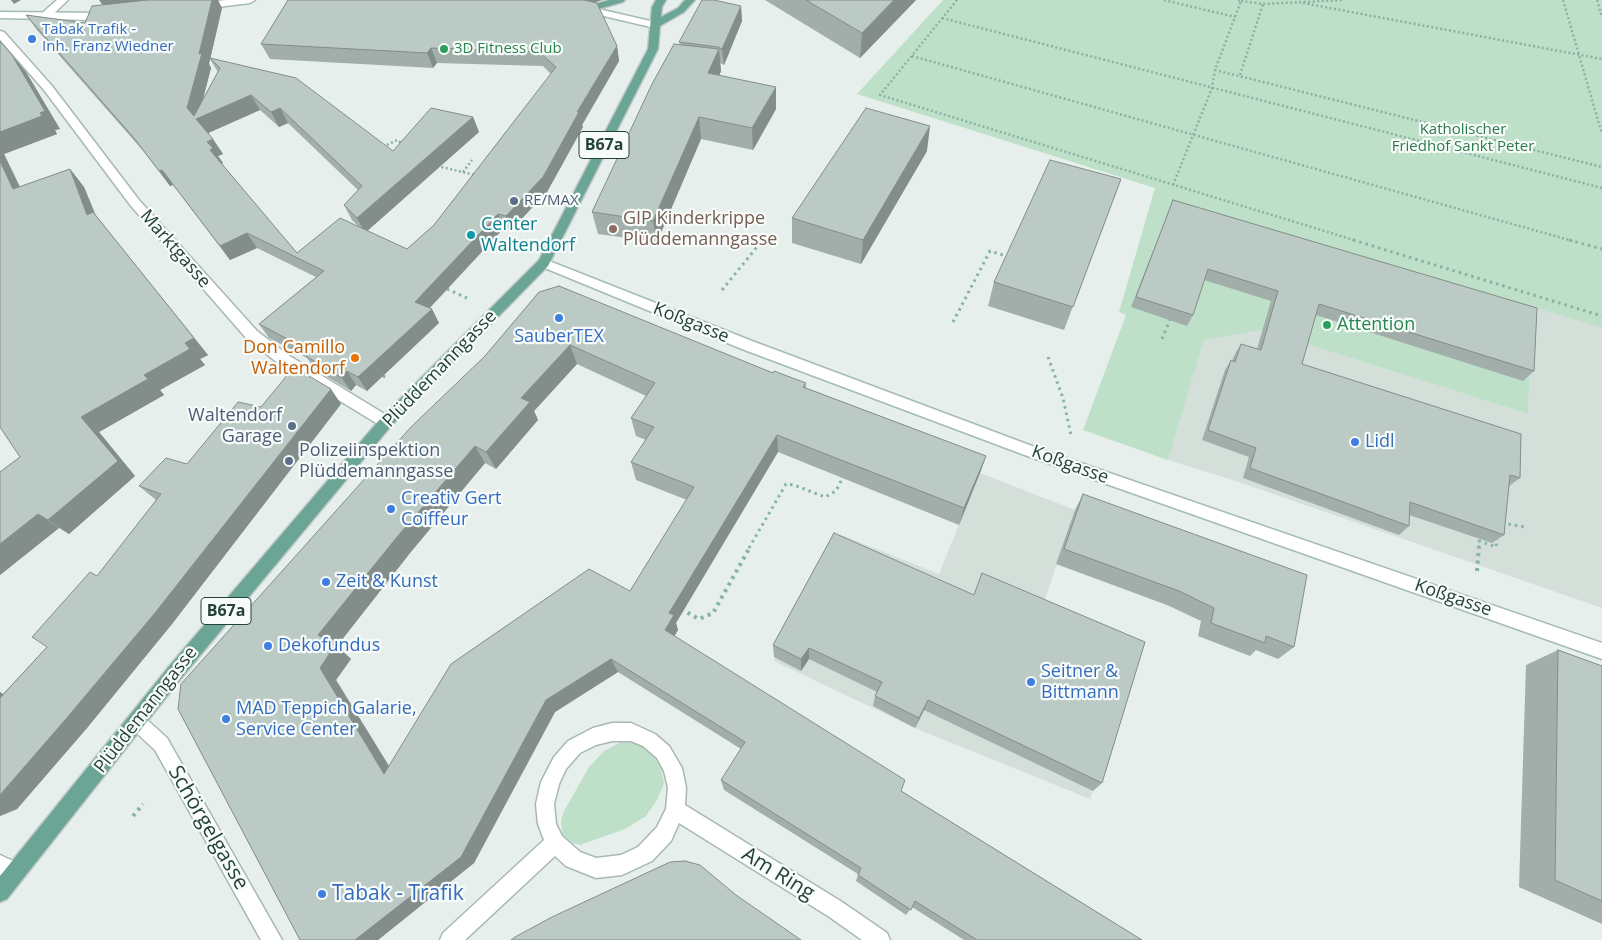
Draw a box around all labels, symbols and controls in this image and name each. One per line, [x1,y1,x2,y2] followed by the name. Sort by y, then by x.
[42,21,174,56] place label: Tabak Trafik - Inh. Franz Wiedner
[26,33,38,45] marker: Tabak Trafik - Inh. Franz Wiedner
[454,40,562,58] place label: 3D Fitness Club
[438,43,450,55] marker: 3D Fitness Club
[1392,121,1534,156] park label: Katholischer Friedhof Sankt Peter
[579,132,629,158] road number: B67a
[524,192,579,210] place label: RE/MAX
[508,195,520,207] marker: RE/MAX
[135,206,215,292] street label: Marktgasse
[623,208,777,250] place label: GIP Kinderkrippe Plüddemanngasse
[481,214,575,256] place label: Center Waltendorf
[607,223,619,235] marker: GIP Kinderkrippe Plüddemanngasse
[465,229,477,241] marker: Center Waltendorf
[650,298,732,348] street label: Koßgasse
[379,306,501,432] street label: Plüddemanngasse
[553,312,565,324] marker: SauberTEX
[1337,314,1415,336] place label: Attention
[1321,319,1333,331] marker: Attention
[514,326,604,348] place label: SauberTEX
[243,337,345,379] place label: Don Camillo Waltendorf
[349,352,361,364] marker: Don Camillo Waltendorf
[188,405,282,448] place label: Waltendorf Garage
[286,420,298,432] marker: Waltendorf Garage
[1365,431,1394,453] place label: Lidl
[1349,436,1361,448] marker: Lidl
[299,440,453,482] place label: Polizeiinspektion Plüddemanngasse
[1029,441,1111,489] street label: Koßgasse
[283,455,295,467] marker: Polizeiinspektion Plüddemanngasse
[401,488,501,530] place label: Creativ Gert Coiffeur
[385,503,397,515] marker: Creativ Gert Coiffeur
[336,571,438,593] place label: Zeit & Kunst
[1412,575,1494,621] street label: Koßgasse
[320,576,332,588] marker: Zeit & Kunst
[201,598,251,624] road number: B67a
[278,635,380,657] place label: Dekofundus
[262,640,274,652] marker: Dekofundus
[90,643,202,777] street label: Plüddemanngasse
[1041,661,1119,704] place label: Seitner & Bittmann
[1025,676,1037,688] marker: Seitner & Bittmann
[236,698,417,741] place label: MAD Teppich Galarie, Service Center
[220,713,232,725] marker: MAD Teppich Galarie, Service Center
[162,761,254,895] street label: Schörgelgasse
[737,842,819,906] street label: Am Ring
[332,881,464,907] place label: Tabak - Trafik
[316,888,328,900] marker: Tabak - Trafik

